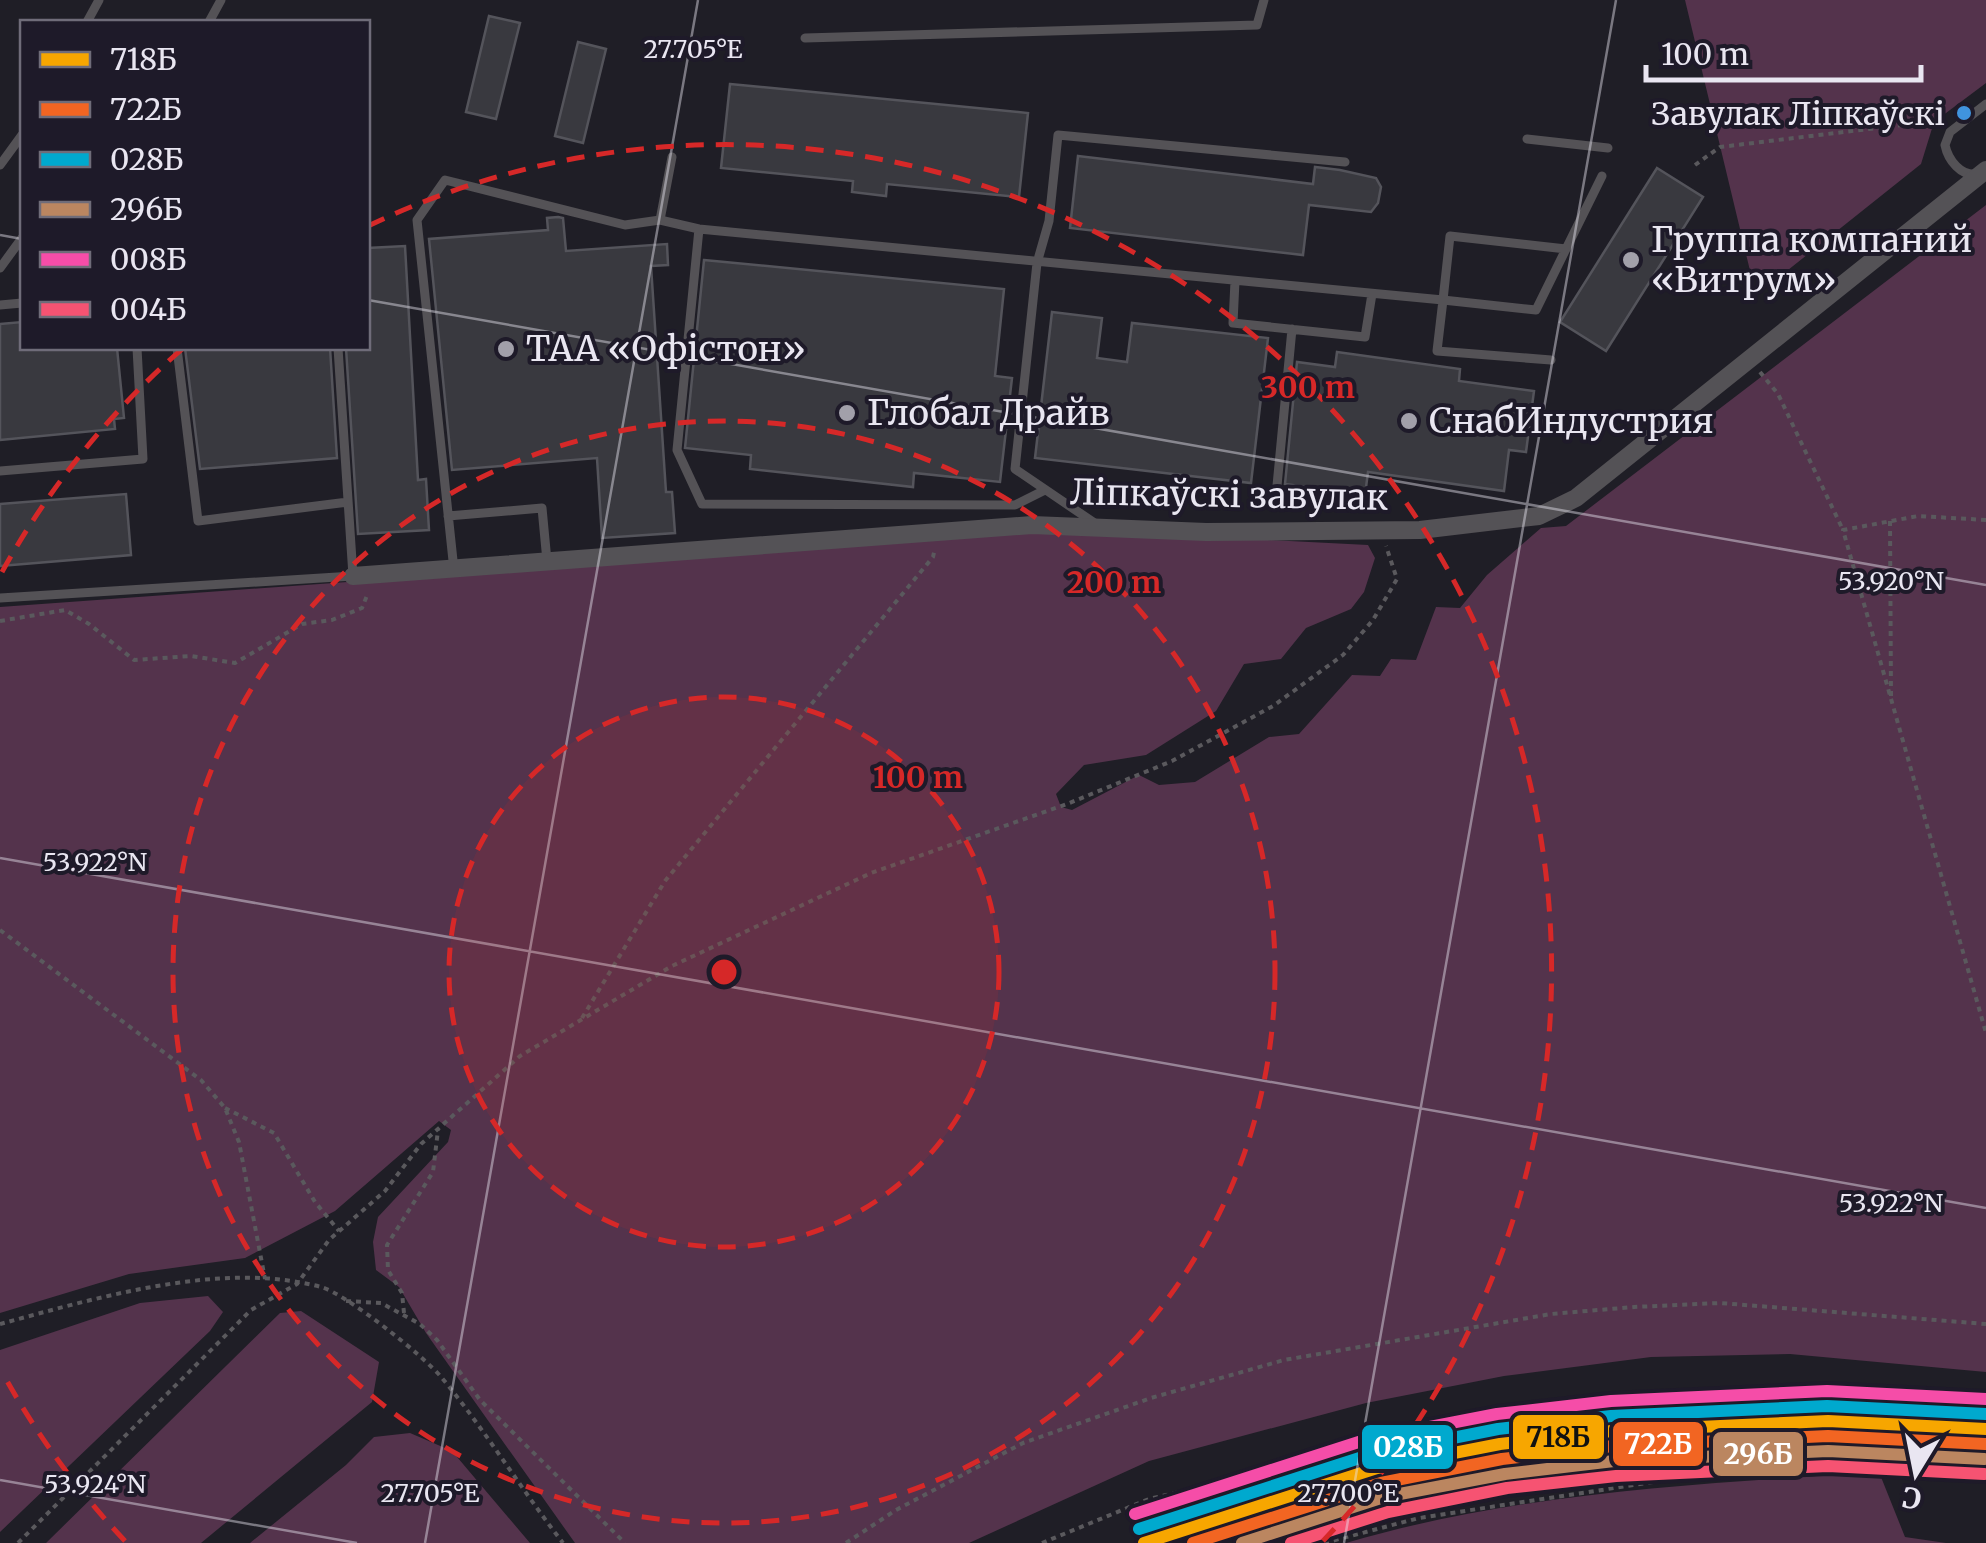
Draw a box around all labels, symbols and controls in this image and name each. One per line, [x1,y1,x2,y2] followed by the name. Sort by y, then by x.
[20,20,370,350] legend
[1646,20,1921,82] scale bar
[644,33,743,65] text: 27.705°E
[1661,35,1749,73] text: 100 m
[110,40,177,78] text: 718Б
[110,90,182,128] text: 722Б
[1651,94,1945,134] place label: Завулак Ліпкаўскі
[1954,103,1974,123] marker: Завулак Ліпкаўскі
[110,140,184,178] text: 028Б
[110,190,183,228] text: 296Б
[1651,218,1972,302] place label: Группа компаний «Витрум»
[110,240,187,278] text: 008Б
[1620,249,1642,271] marker: Группа компаний «Витрум»
[110,290,187,328] text: 004Б
[526,327,806,371] place label: ТАА «Офістон»
[495,338,517,360] marker: ТАА «Офістон»
[1261,368,1355,406] text: 300 m
[867,391,1109,435] place label: Глобал Драйв
[1429,399,1714,443] place label: СнабИндустрия
[836,402,858,424] marker: Глобал Драйв
[1398,410,1420,432] marker: СнабИндустрия
[1069,470,1389,520] street label: Ліпкаўскі завулак
[1067,563,1161,601] text: 200 m
[1838,565,1944,597] text: 53.920°N
[873,758,963,796] text: 100 m
[43,846,147,878] text: 53.922°N
[706,954,742,990] centre of rings
[1839,1187,1943,1219] text: 53.922°N
[1511,1413,1606,1461] line badge: 718Б
[1526,1419,1590,1455] text: 718Б
[1611,1420,1705,1468] line badge: 722Б
[1360,1423,1455,1471] line badge: 028Б
[1866,1423,1966,1523] north arrow
[1624,1426,1692,1462] text: 722Б
[1373,1429,1443,1465] text: 028Б
[1711,1430,1805,1478] line badge: 296Б
[1723,1436,1793,1472] text: 296Б
[44,1468,146,1500] text: 53.924°N
[381,1477,480,1509] text: 27.705°E
[1297,1477,1399,1509] text: 27.700°E
[1899,1478,1924,1517] text: С

